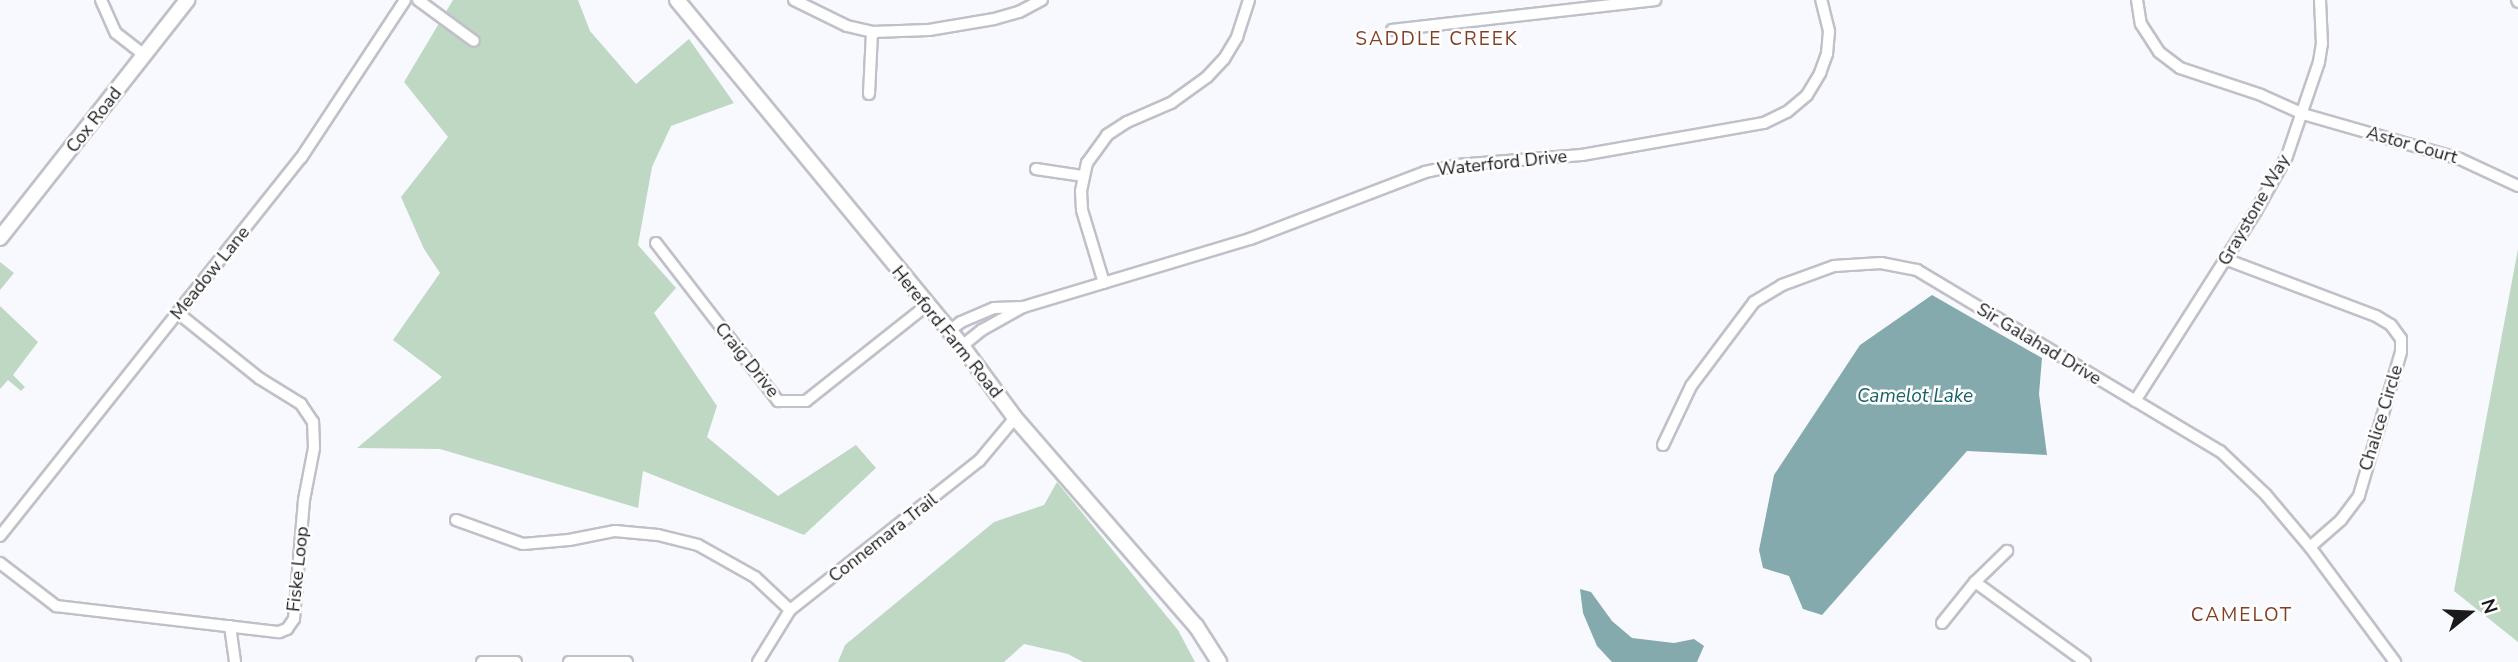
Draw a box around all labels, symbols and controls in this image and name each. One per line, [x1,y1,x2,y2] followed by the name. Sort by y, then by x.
[1357,29,1517,51] district label: SADDLE CREEK
[62,83,126,157] street label: Cox Road
[2364,122,2460,168] street label: Astor Court
[1436,145,1568,181] street label: Waterford Drive
[2213,151,2295,269] street label: Graystone Way
[166,222,254,324] street label: Meadow Lane
[887,262,1007,402] street label: Hereford Farm Road
[1973,298,2105,390] street label: Sir Galahad Drive
[710,318,784,402] street label: Craig Drive
[2355,362,2407,474] street label: Chalice Circle
[1857,386,1973,408] water label: Camelot Lake
[824,489,942,587] street label: Connemara Trail
[283,525,313,613] street label: Fiske Loop
[2434,578,2504,648] north arrow
[2474,596,2504,617] text: N
[2192,605,2292,627] district label: CAMELOT

